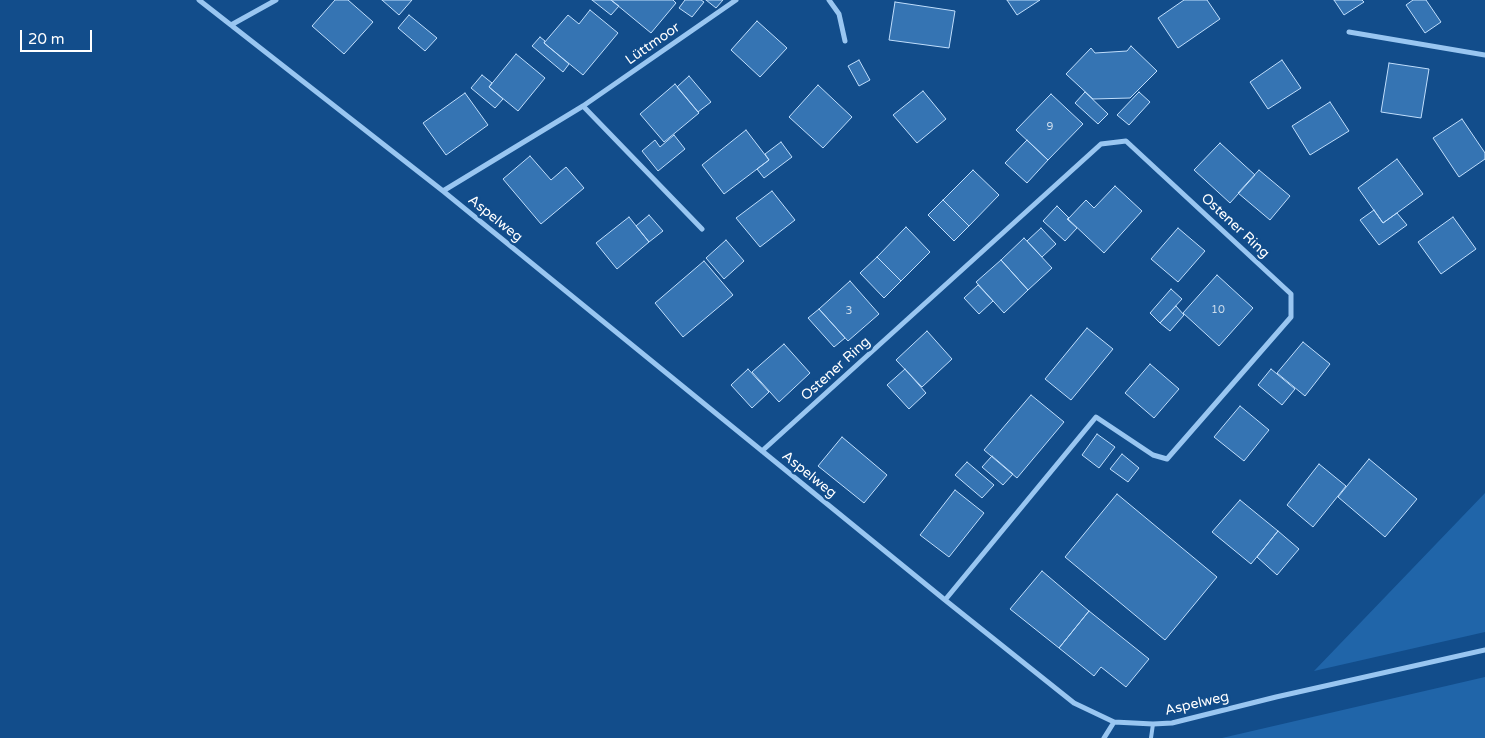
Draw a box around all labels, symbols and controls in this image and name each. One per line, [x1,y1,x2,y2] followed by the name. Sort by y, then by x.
[623,19,683,69] street label: Lüttmoor
[22,20,95,52] scale bar
[28,30,65,48] text: 20 m
[1047,120,1053,134] house number: 9
[1197,190,1273,262] street label: Ostener Ring
[464,192,526,246] street label: Aspelweg
[1211,303,1225,317] house number: 10
[846,304,852,318] house number: 3
[798,334,874,404] street label: Ostener Ring
[778,448,840,502] street label: Aspelweg
[1163,688,1231,720] street label: Aspelweg

